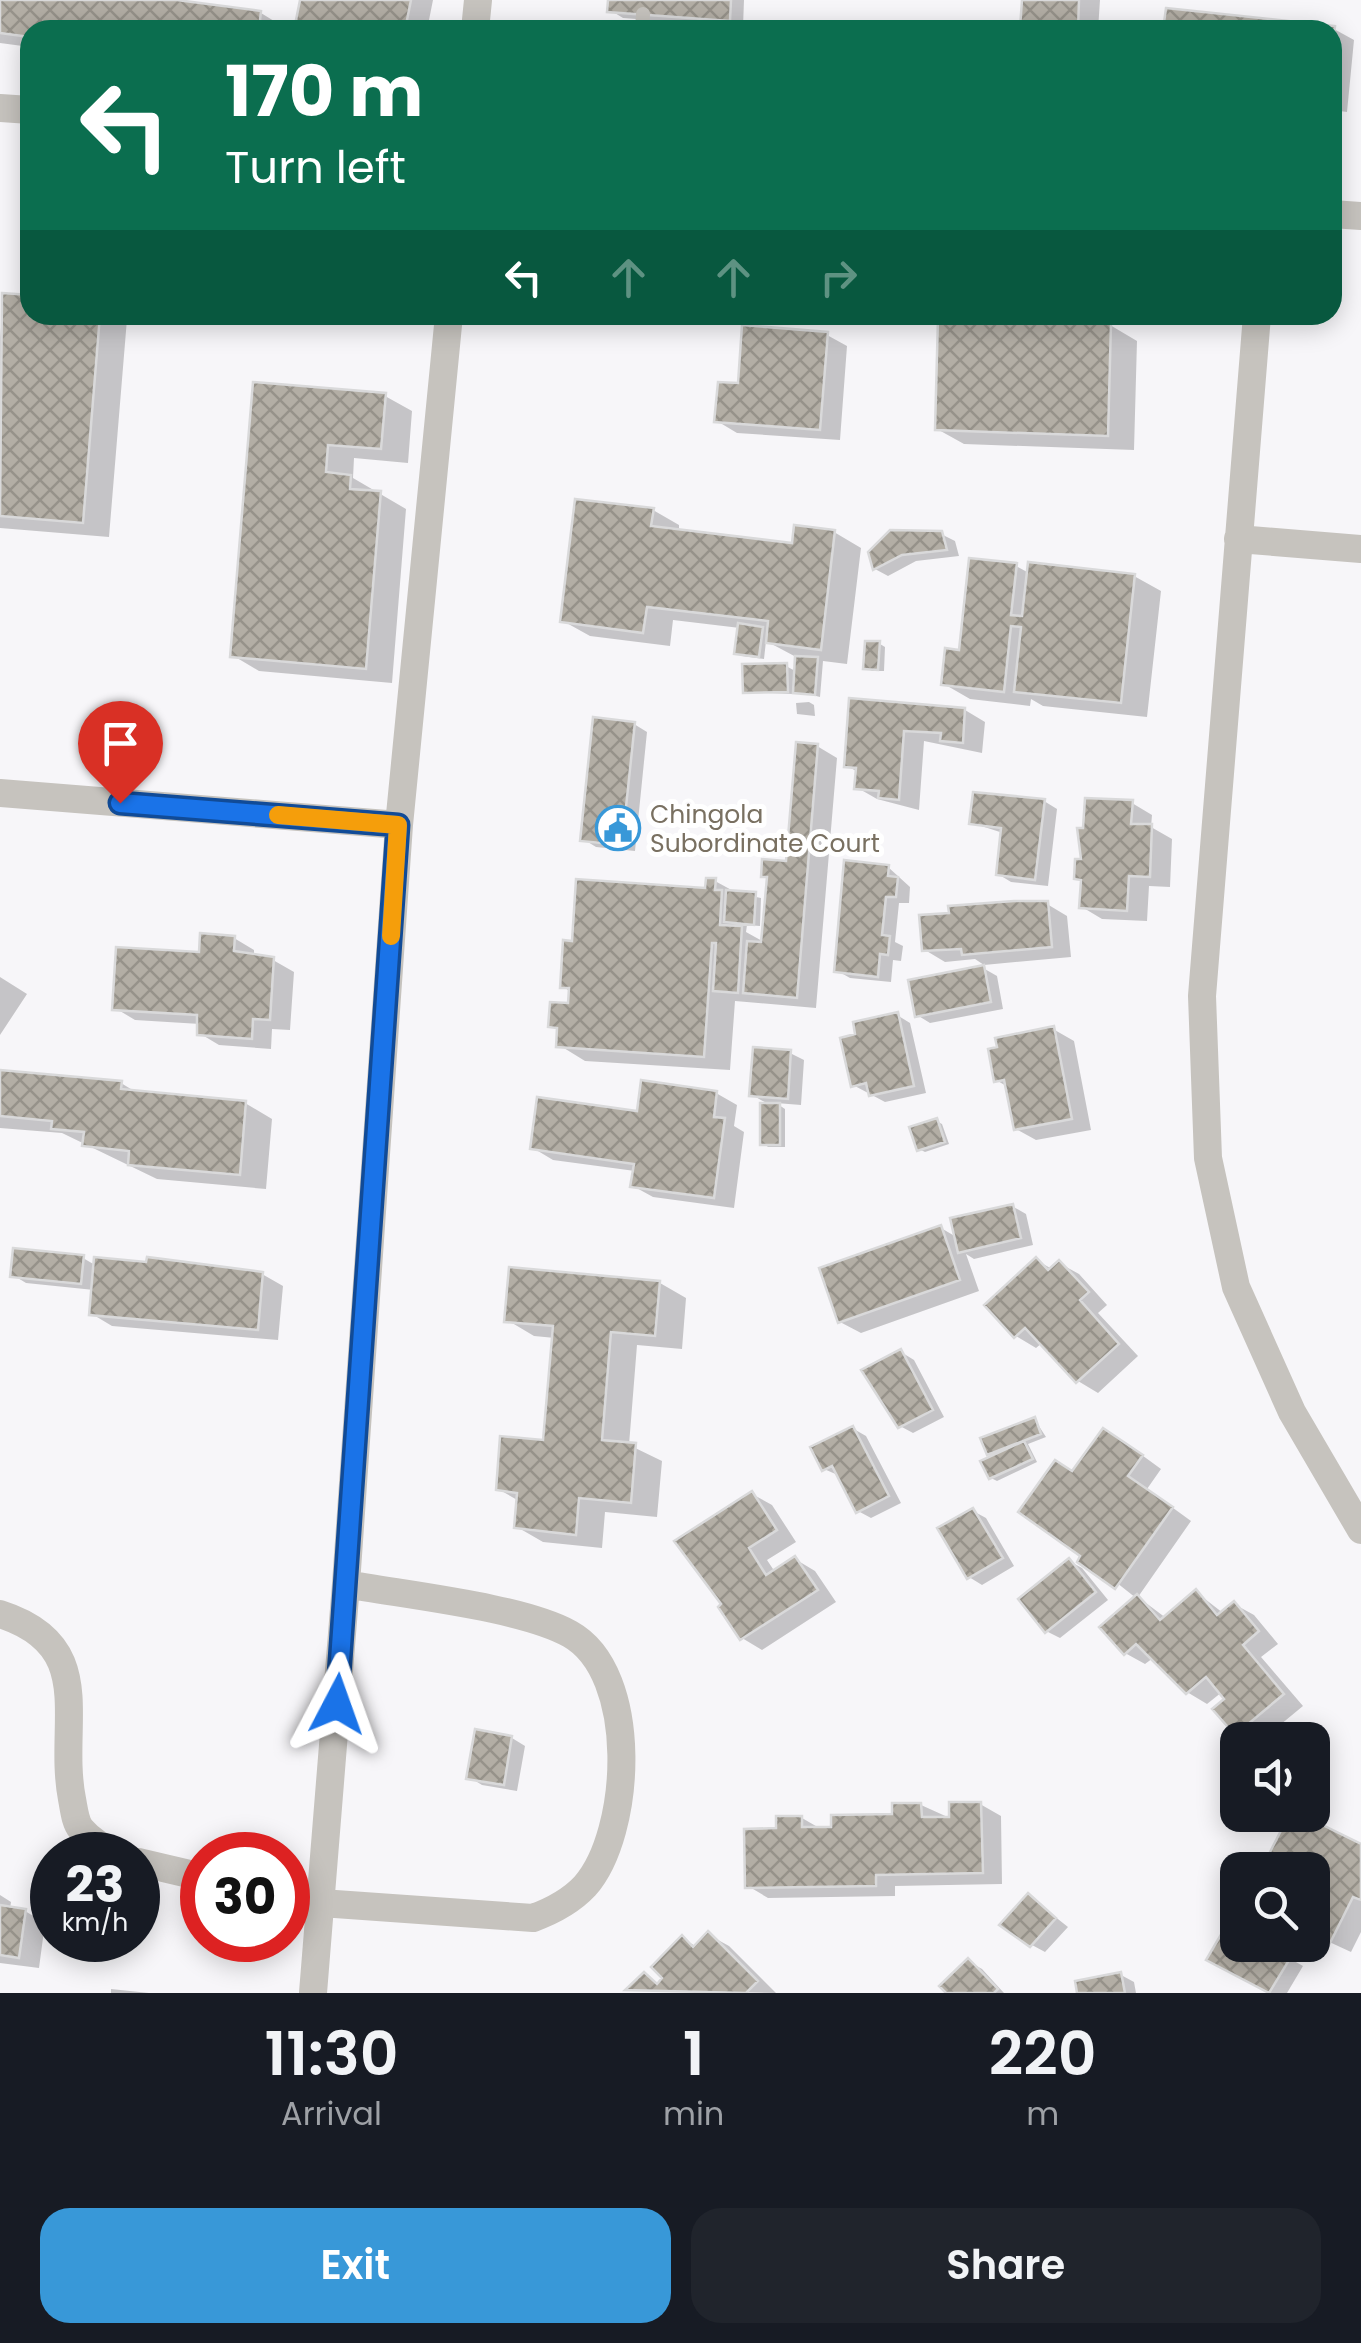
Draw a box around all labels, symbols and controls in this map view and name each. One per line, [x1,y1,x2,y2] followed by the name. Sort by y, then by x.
[225,42,423,141] text: 170 m
[60,60,190,190] icon: left
[225,136,406,199] text: Turn left
[496,250,551,305] icon: left
[601,250,656,305] icon: ahead
[706,250,761,305] icon: ahead
[811,250,866,305] icon: right
[78,701,163,804] pin
[93,716,148,771] icon: arrive
[650,797,880,861] place label: Chingola Subordinate Court
[595,805,641,851] public building icon: Chingola Subordinate Court
[285,1652,389,1756] position arrow
[1220,1722,1330,1962] map controls
[1220,1722,1330,1832] button: sound
[180,1832,310,1962] speed limit sign: 30
[66,1849,124,1920] text: 23
[1220,1852,1330,1962] button: search
[62,1905,128,1940] text: km/h
[265,2012,398,2096] text: 11:30
[683,2012,705,2096] text: 1
[989,2012,1096,2096] text: 220
[281,2091,382,2136] text: Arrival
[663,2091,724,2136] text: min
[1026,2091,1059,2136] text: m
[40,2208,671,2323] button: Exit
[691,2208,1321,2323] button: Share

